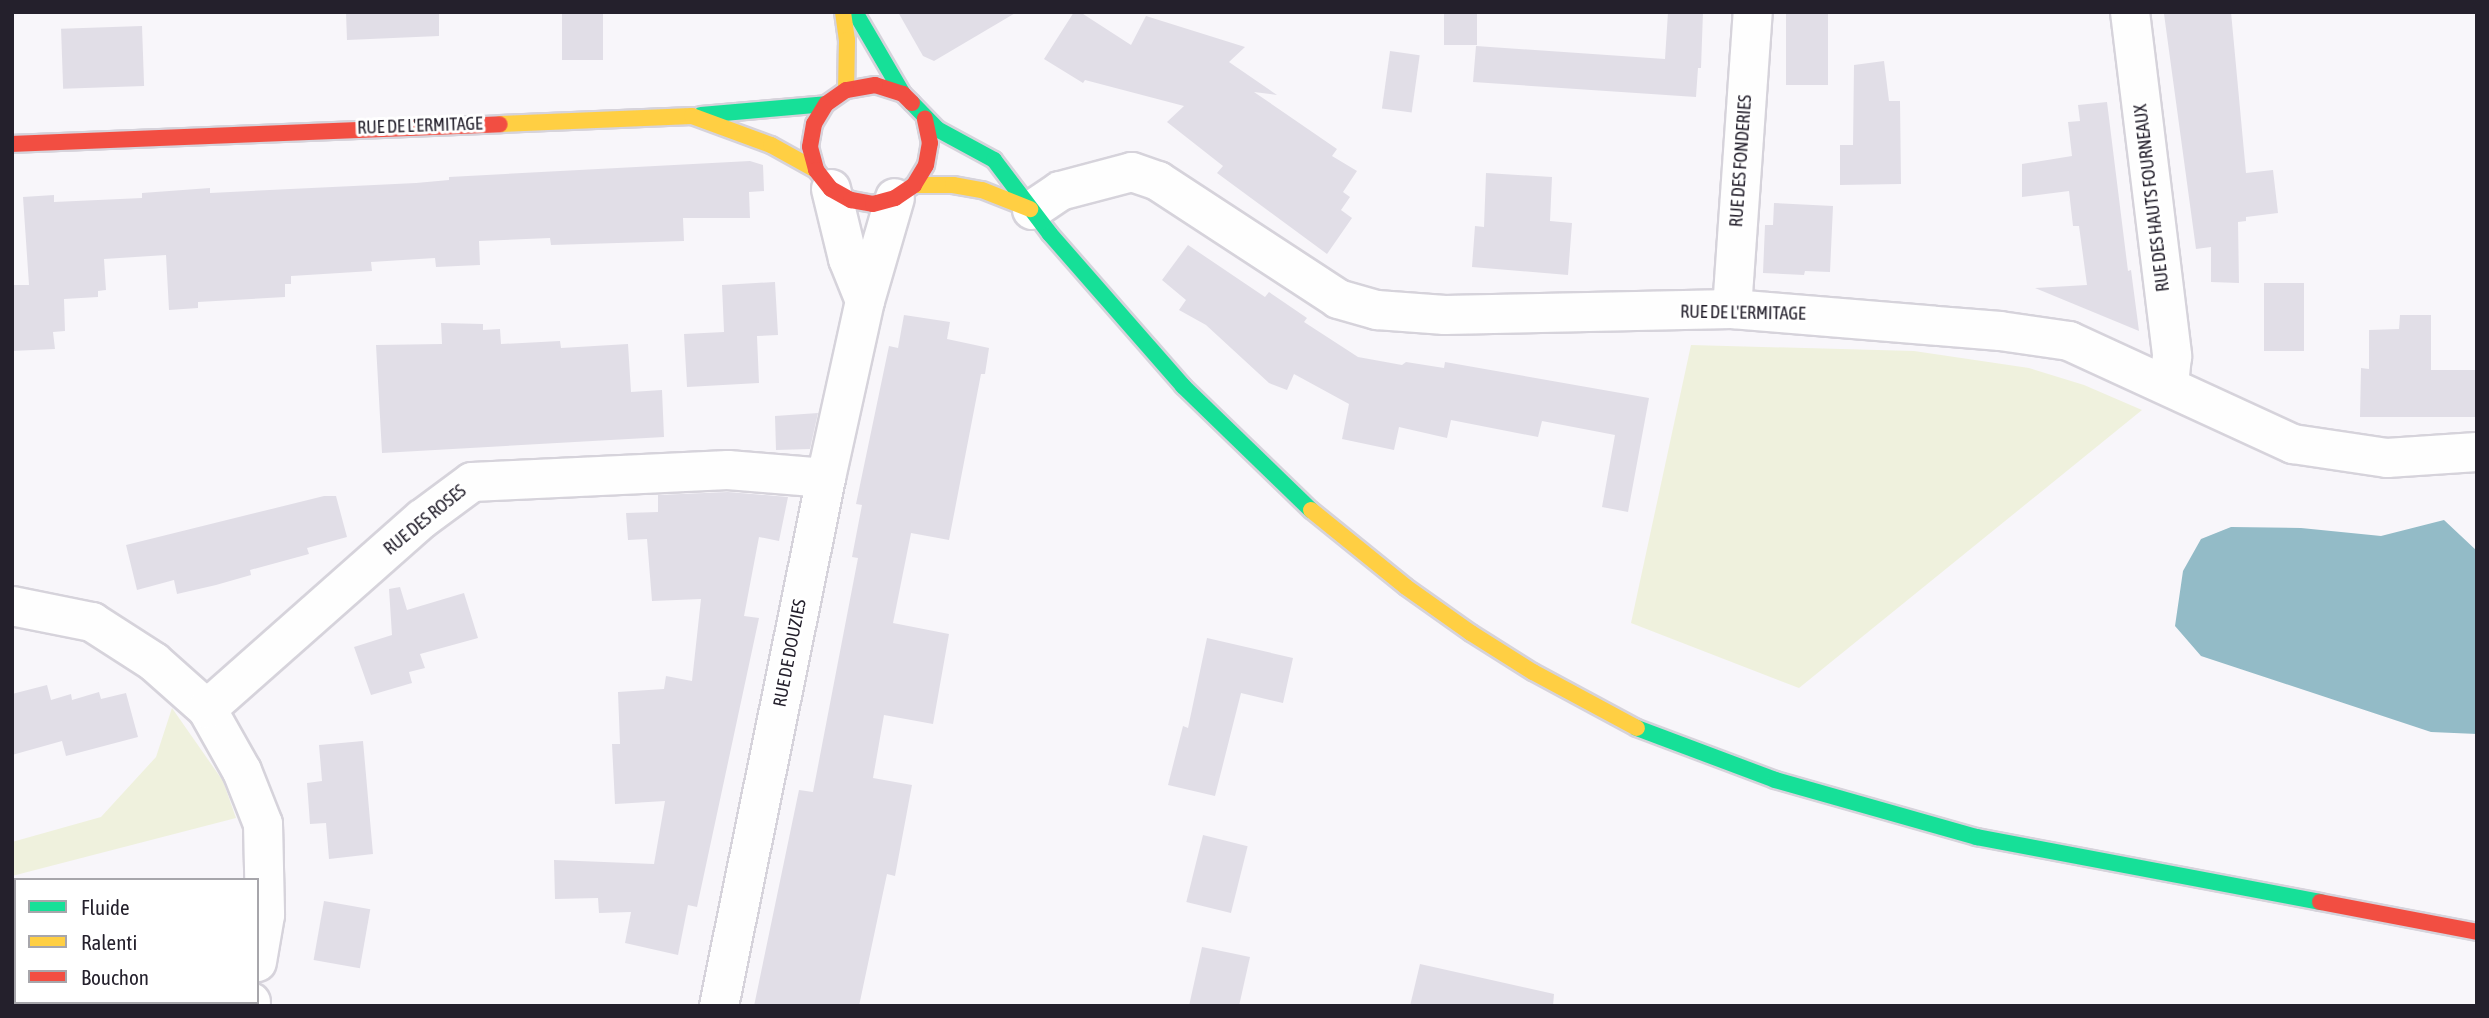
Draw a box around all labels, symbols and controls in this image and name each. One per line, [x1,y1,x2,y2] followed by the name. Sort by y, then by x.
[1726,94,1756,228] street label: RUE DES FONDERIES
[2130,103,2174,293] street label: RUE DES HAUTS FOURNEAUX
[357,113,483,139] street label: RUE DE L'ERMITAGE
[1680,301,1806,325] street label: RUE DE L'ERMITAGE
[379,480,471,560] street label: RUE DES ROSES
[769,597,811,709] street label: RUE DE DOUZIES
[14,878,259,1004] legend
[81,895,130,919] text: Fluide
[81,930,137,954] text: Ralenti
[81,965,149,989] text: Bouchon

